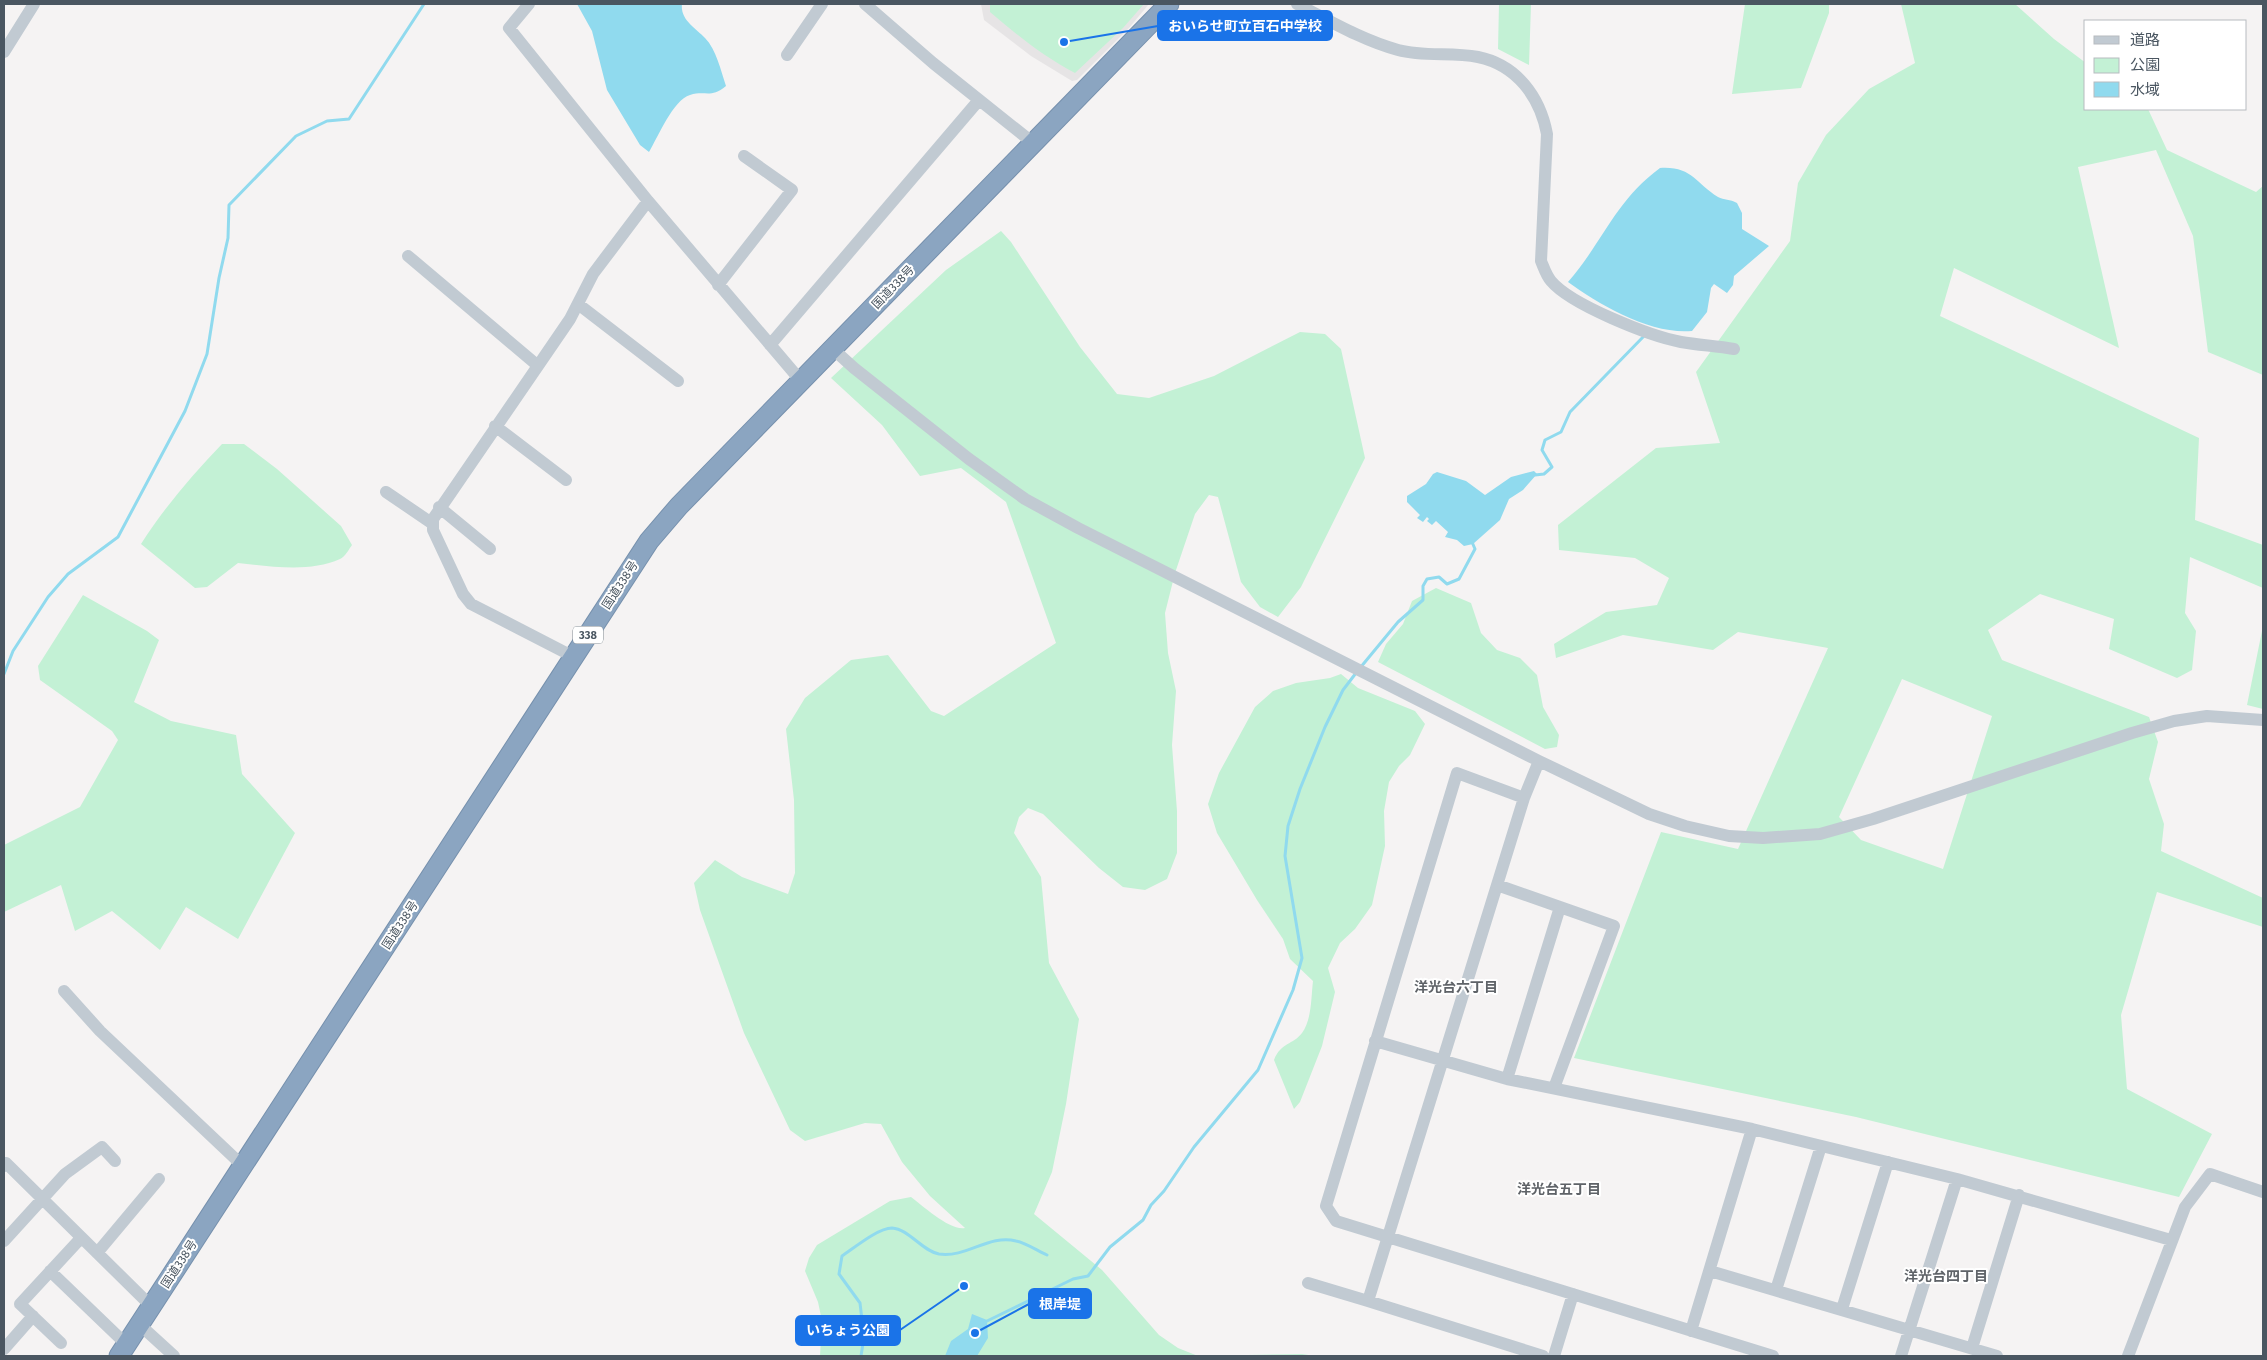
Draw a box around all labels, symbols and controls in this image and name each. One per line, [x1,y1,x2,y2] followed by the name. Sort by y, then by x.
[1158,11,1332,40] callout: おいらせ町立百石中学校
[1168,18,1322,35] text: おいらせ町立百石中学校
[2084,20,2247,110] legend
[2130,31,2160,49] text: 道路
[2130,56,2160,74] text: 公園
[2130,81,2160,99] text: 水域
[869,263,917,311] street label: 国道338号
[599,558,641,612] street label: 国道338号
[573,626,603,644] road number: 338
[379,898,421,952] street label: 国道338号
[1414,979,1498,996] district label: 洋光台六丁目
[1517,1181,1601,1198] district label: 洋光台五丁目
[158,1237,200,1291] street label: 国道338号
[1904,1268,1988,1285] district label: 洋光台四丁目
[1029,1289,1091,1318] callout: 根岸堤
[1039,1296,1081,1313] text: 根岸堤
[796,1316,900,1345] callout: いちょう公園
[806,1322,890,1339] text: いちょう公園

